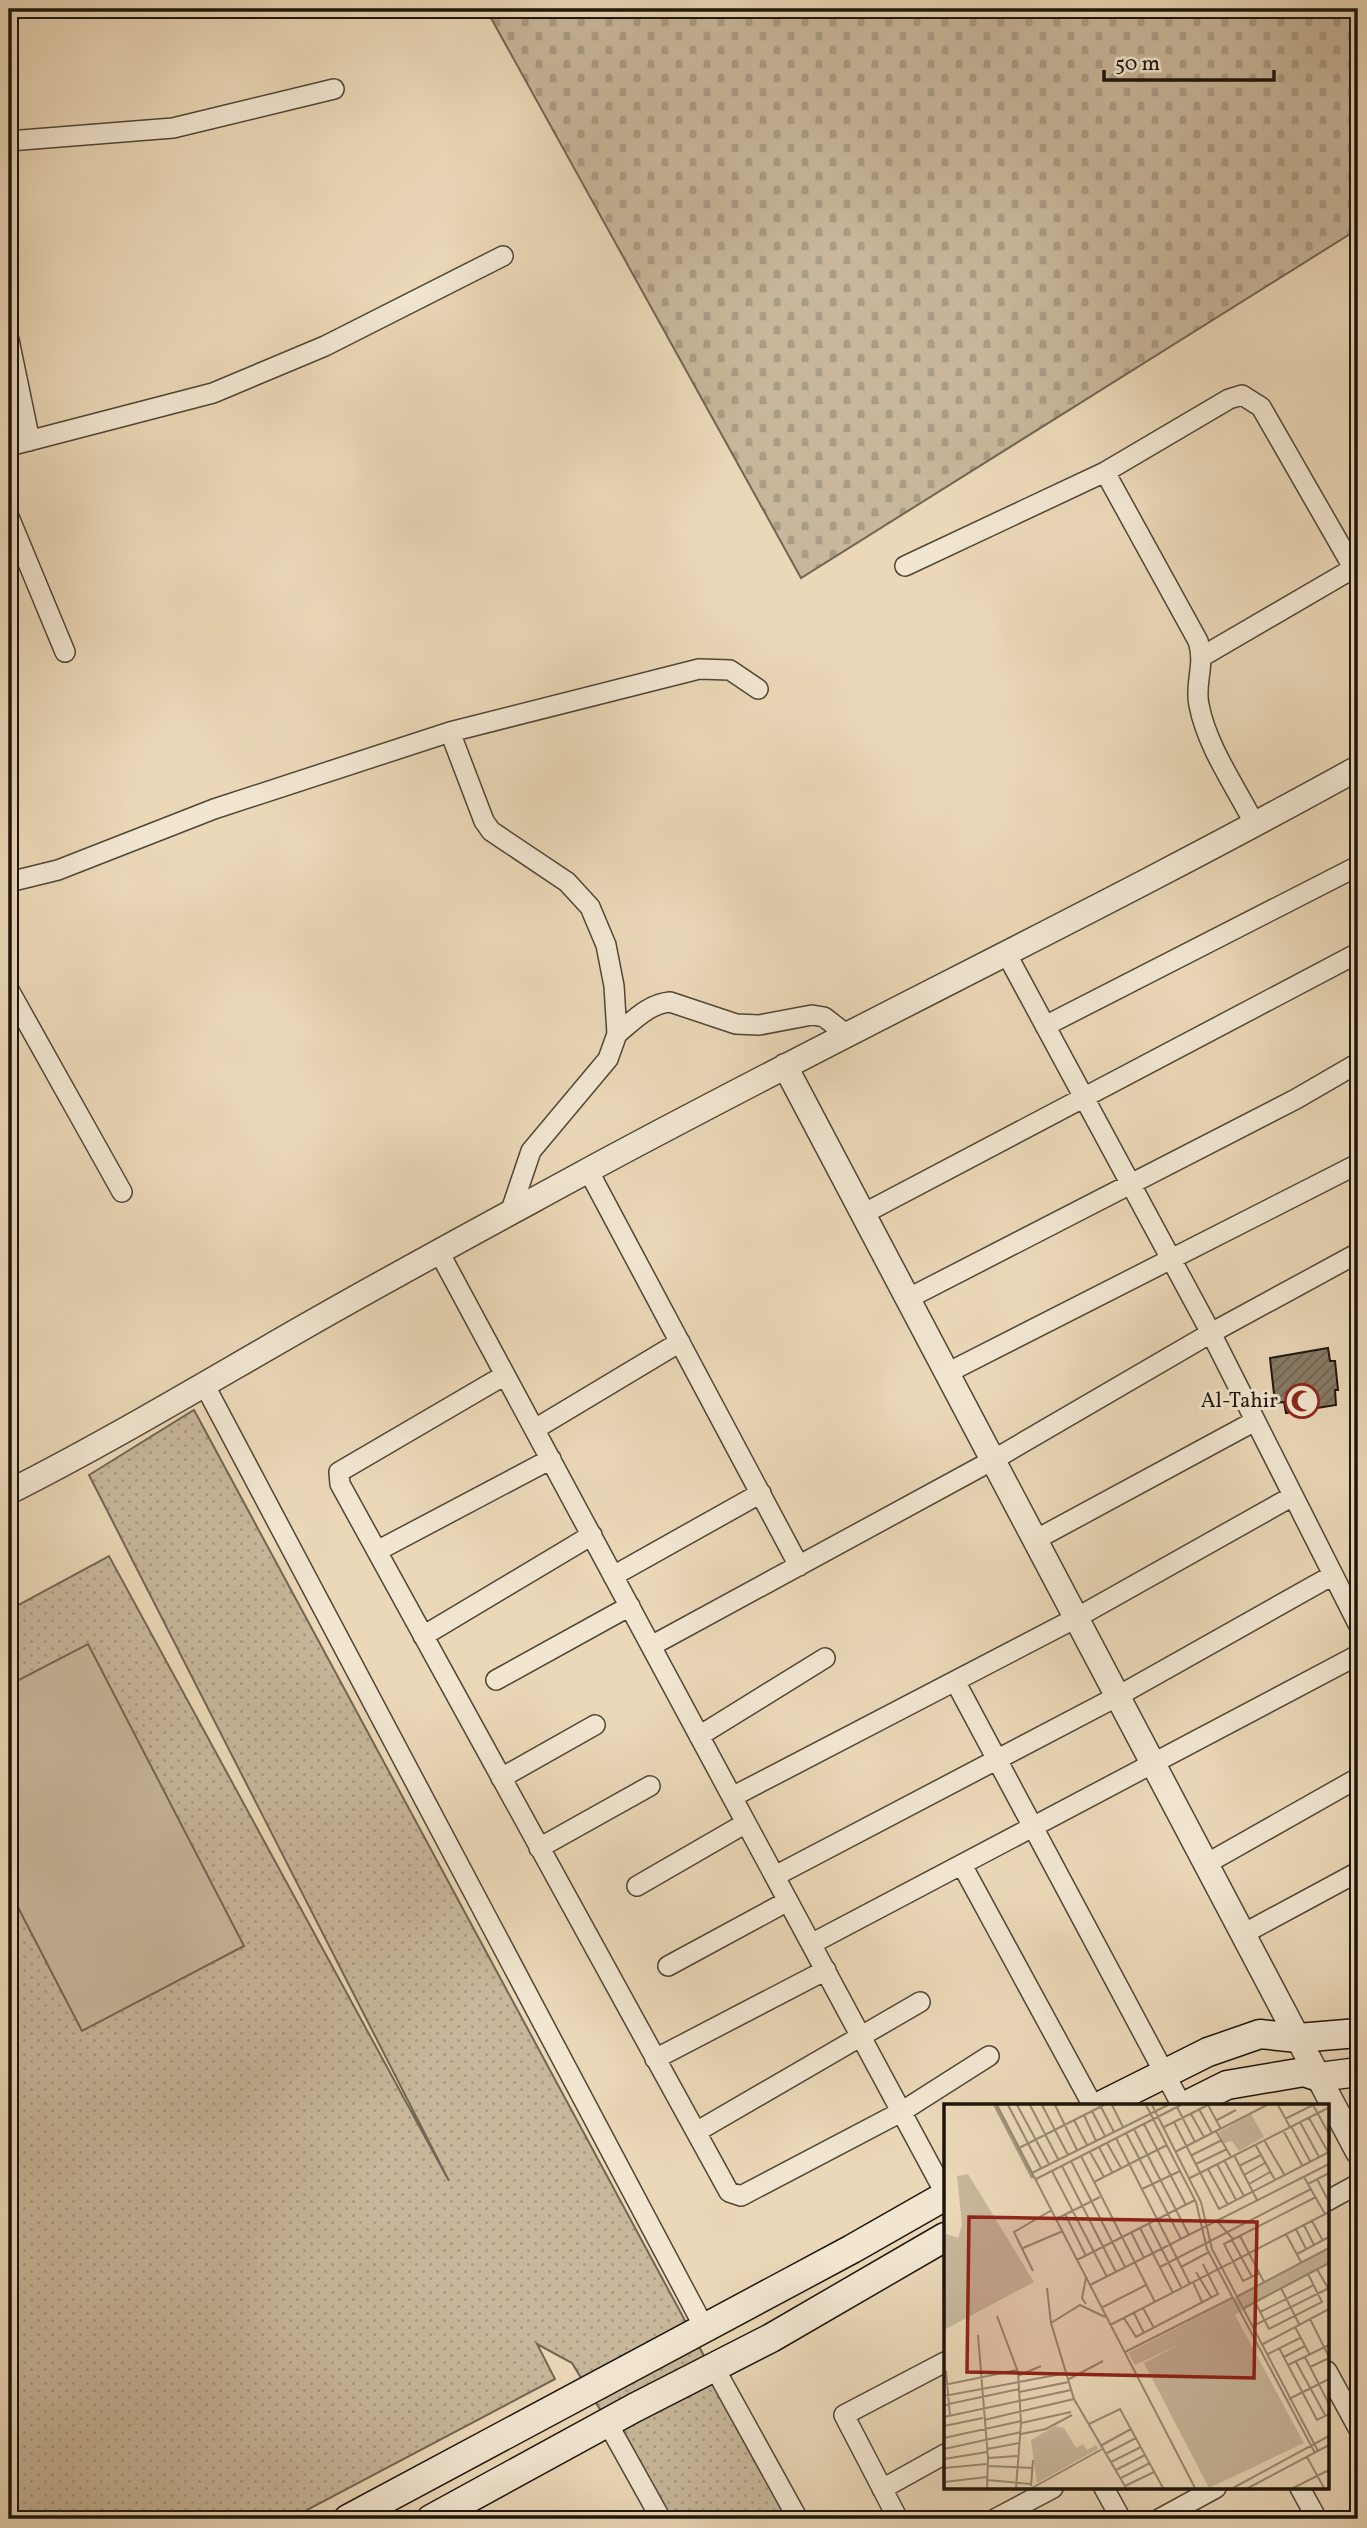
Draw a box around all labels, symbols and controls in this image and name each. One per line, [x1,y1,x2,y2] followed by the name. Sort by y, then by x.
[1104,38,1274,82] scale bar
[1115,50,1160,79] text: 50 m
[1283,1382,1321,1420] mosque icon: Al-Tahir
[1201,1387,1278,1416] place label: Al-Tahir
[944,2104,1328,2490] inset map

